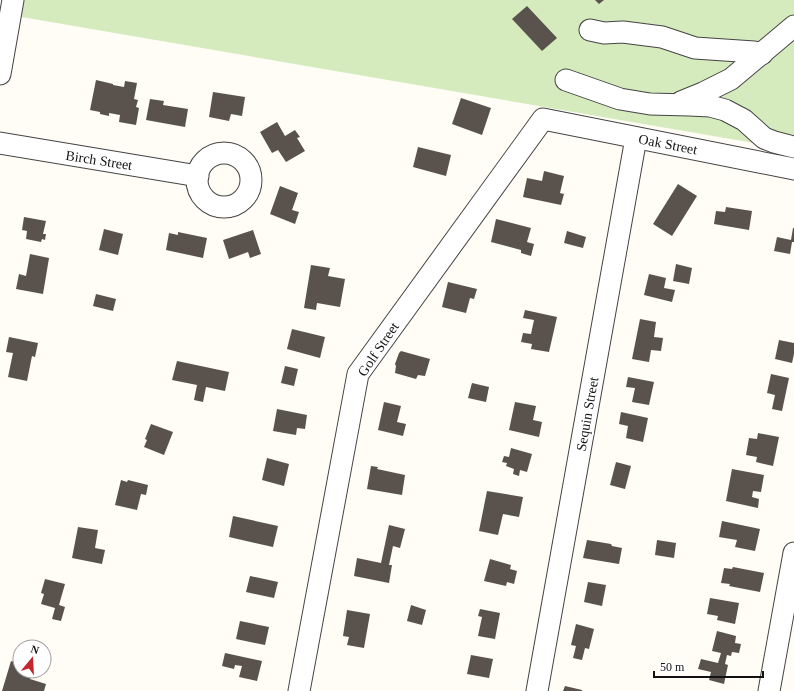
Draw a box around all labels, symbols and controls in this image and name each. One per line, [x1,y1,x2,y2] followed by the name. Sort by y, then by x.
[637,131,699,158] street label: Oak Street
[65,148,133,173] street label: Birch Street
[355,319,402,379] street label: Golf Street
[574,376,601,452] street label: Sequin Street
[12,639,52,679] north arrow
[29,643,41,656] text: N
[654,653,763,679] scale bar
[660,660,685,674] text: 50 m

